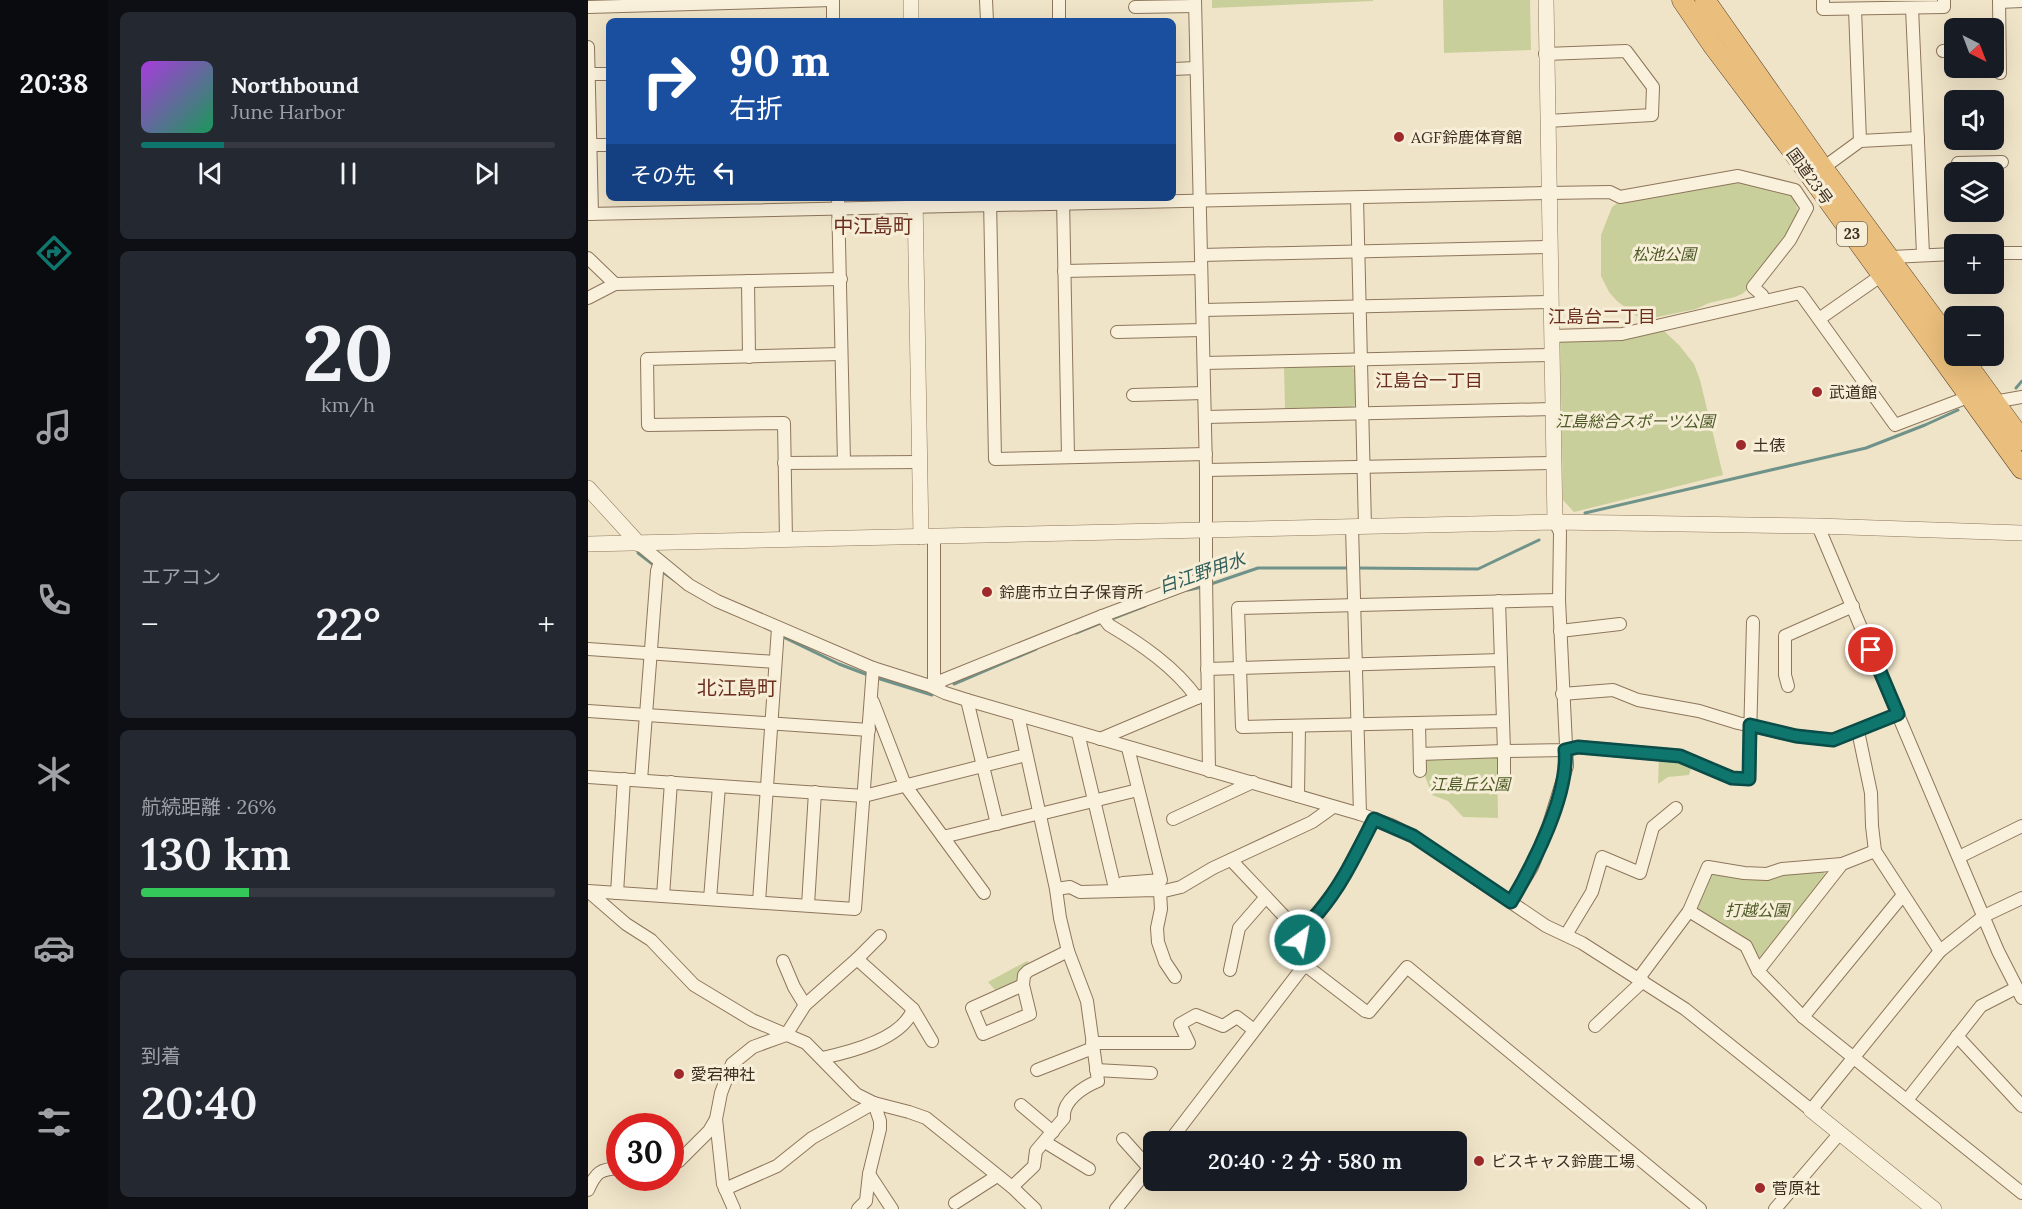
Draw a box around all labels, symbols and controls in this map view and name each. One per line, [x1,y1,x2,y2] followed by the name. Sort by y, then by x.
[1944,18,2004,78] north arrow
[1944,18,2004,366] map controls
[729,34,830,88] text: 90 m
[630,42,708,120] icon: right
[20,66,88,100] text: 20:38
[231,71,359,99] text: Northbound
[1944,90,2004,150] button: sound
[729,91,783,125] text: 右折
[231,99,345,124] text: June Harbor
[1410,127,1522,147] place label: AGF鈴鹿体育館
[1392,130,1406,144] marker: AGF鈴鹿体育館
[1783,144,1837,208] street label: 国道23号
[708,156,741,189] icon: left
[194,157,227,190] icon: previous
[332,157,365,190] icon: pause
[470,157,503,190] icon: next
[630,161,696,189] text: その先
[1944,162,2004,222] button: layers
[833,213,913,238] district label: 中江島町
[1837,222,1867,246] road number: 23
[33,232,75,274] icon: directions
[1944,234,2004,294] button: +
[1632,244,1698,264] park label: 松池公園
[302,303,394,402] text: 20
[1548,305,1656,328] district label: 江島台二丁目
[1944,306,2004,366] button: −
[1375,369,1483,392] district label: 江島台一丁目
[1829,382,1877,402] place label: 武道館
[1810,385,1824,399] marker: 武道館
[321,392,375,417] text: km/h
[33,406,75,448] icon: music
[1555,411,1717,431] park label: 江島総合スポーツ公園
[1753,435,1785,455] place label: 土俵
[1734,438,1748,452] marker: 土俵
[1156,546,1250,598] water label: 白江野用水
[141,564,221,589] text: エアコン
[33,579,75,621] icon: phone
[999,582,1143,602] place label: 鈴鹿市立白子保育所
[980,585,994,599] marker: 鈴鹿市立白子保育所
[315,595,381,652] text: 22°
[141,603,159,645] text: −
[538,603,555,645] text: +
[1845,624,1896,675] pin
[1854,633,1887,666] icon: arrive
[697,675,777,700] district label: 北江島町
[33,753,75,795] icon: climate
[1430,774,1512,794] park label: 江島丘公園
[141,794,276,819] text: 航続距離 · 26%
[141,825,291,882] text: 130 km
[1725,900,1791,920] park label: 打越公園
[1268,908,1332,972] position arrow
[33,927,75,969] icon: car
[141,1043,181,1068] text: 到着
[691,1064,755,1084] place label: 愛宕神社
[672,1067,686,1081] marker: 愛宕神社
[141,1074,258,1131] text: 20:40
[33,1101,75,1143] icon: filters
[606,1113,684,1191] speed limit sign: 30
[1208,1147,1402,1175] text: 20:40 · 2 分 · 580 m
[1491,1151,1635,1171] place label: ビスキャス鈴鹿工場
[1472,1154,1486,1168] marker: ビスキャス鈴鹿工場
[1772,1178,1820,1198] place label: 菅原社
[1753,1181,1767,1195] marker: 菅原社

